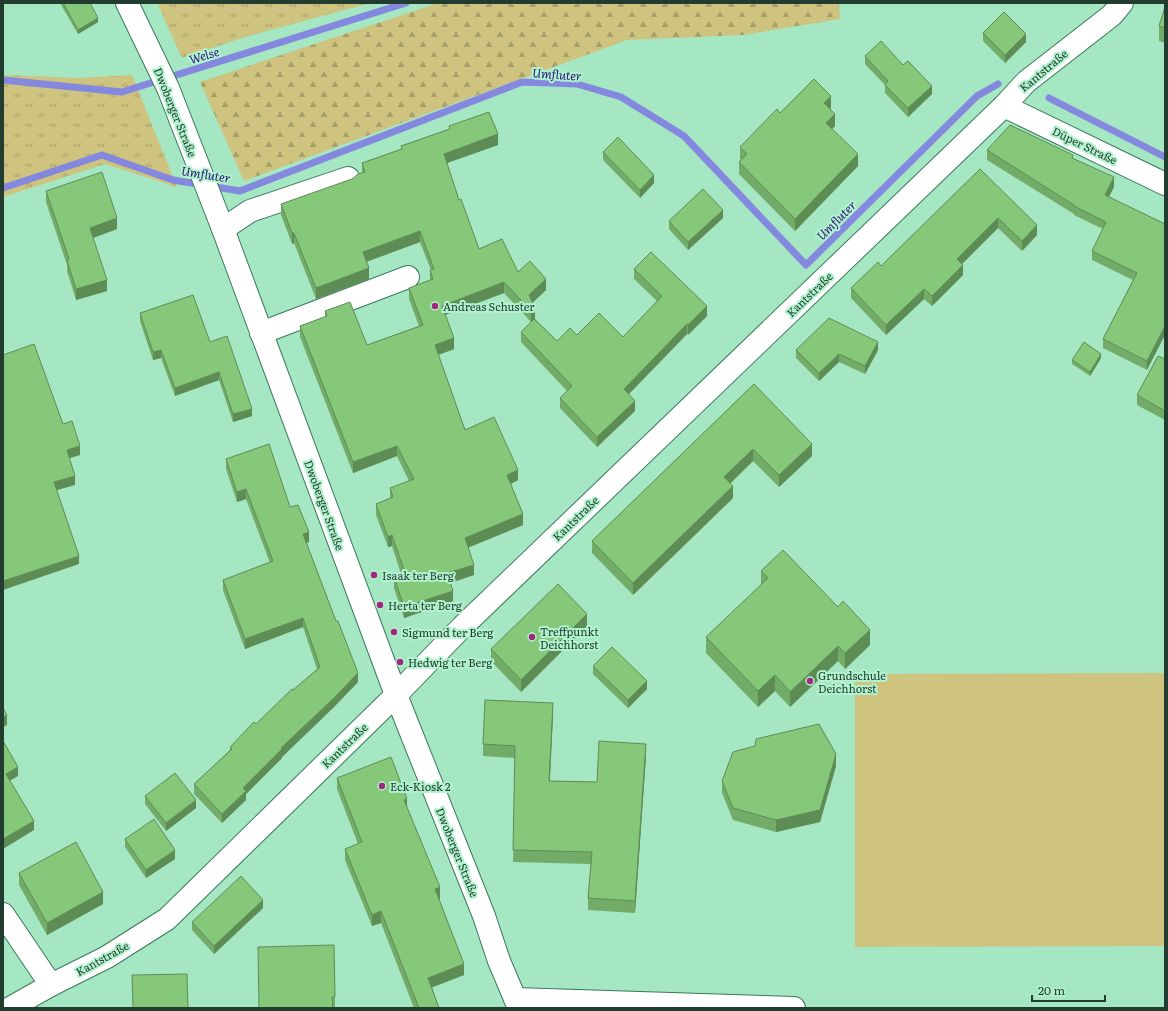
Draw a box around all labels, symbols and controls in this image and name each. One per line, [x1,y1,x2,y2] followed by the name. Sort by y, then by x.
[187,42,222,68] water label: Welse
[1015,45,1071,95] street label: Kantstraße
[532,63,583,85] water label: Umfluter
[151,65,201,159] street label: Dwoberger Straße
[1050,122,1120,168] street label: Düper Straße
[180,161,232,187] water label: Umfluter
[812,196,860,244] water label: Umfluter
[782,268,836,320] street label: Kantstraße
[443,298,535,314] place label: Andreas Schuster
[430,301,440,311] marker: Andreas Schuster
[301,458,349,553] street label: Dwoberger Straße
[548,492,602,544] street label: Kantstraße
[382,567,455,583] place label: Isaak ter Berg
[369,570,379,580] marker: Isaak ter Berg
[388,597,463,613] place label: Herta ter Berg
[375,600,385,610] marker: Herta ter Berg
[540,623,599,652] place label: Treffpunkt Deichhorst
[402,624,494,640] place label: Sigmund ter Berg
[389,627,399,637] marker: Sigmund ter Berg
[527,632,537,642] marker: Treffpunkt Deichhorst
[408,654,493,670] place label: Hedwig ter Berg
[395,657,405,667] marker: Hedwig ter Berg
[818,667,886,696] place label: Grundschule Deichhorst
[805,676,815,686] marker: Grundschule Deichhorst
[317,719,371,771] street label: Kantstraße
[390,778,451,794] place label: Eck-Kiosk 2
[377,781,387,791] marker: Eck-Kiosk 2
[433,805,483,899] street label: Dwoberger Straße
[73,937,132,979] street label: Kantstraße
[1032,977,1105,1003] scale bar
[1038,981,1065,999] text: 20 m

